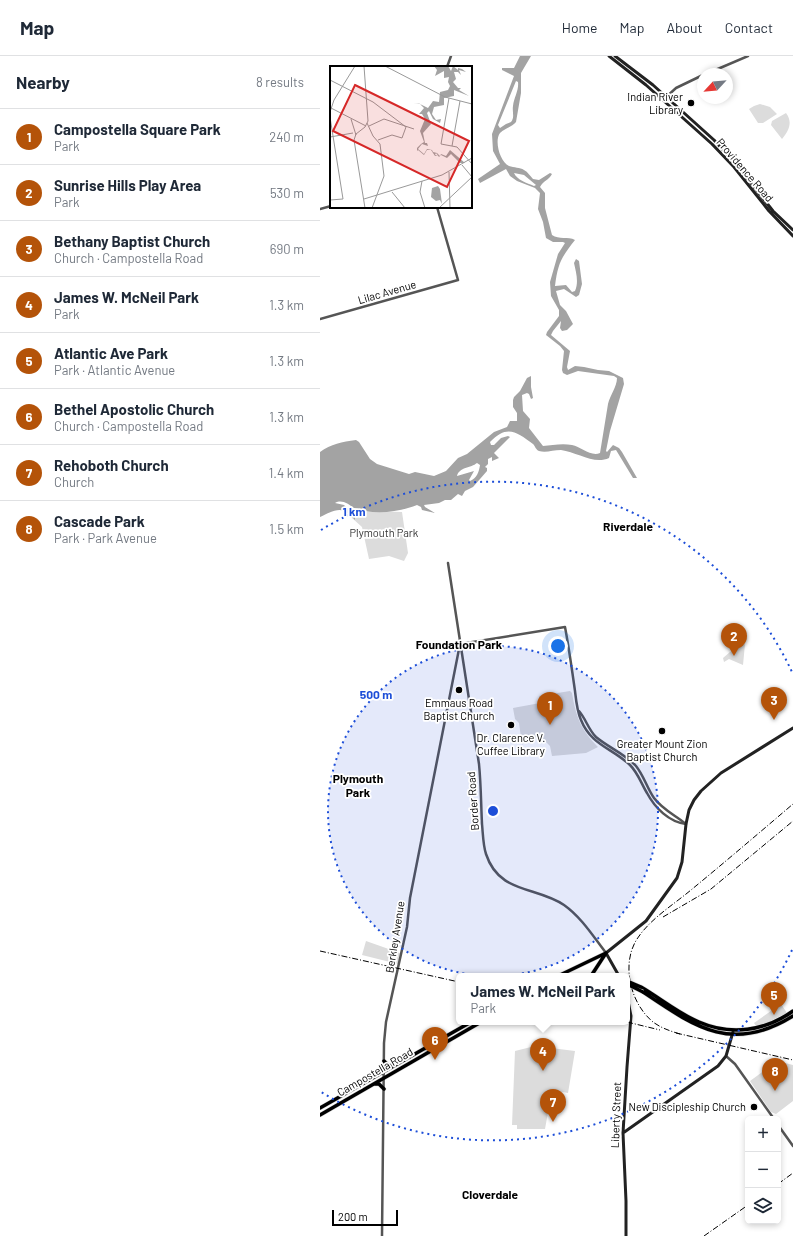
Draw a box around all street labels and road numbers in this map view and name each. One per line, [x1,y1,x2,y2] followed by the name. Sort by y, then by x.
[714,135,777,204] street label: Providence Road
[356,277,418,306] street label: Lilac Avenue
[464,771,481,831] street label: Border Road
[382,900,407,974] street label: Berkley Avenue
[334,1045,415,1099] street label: Campostella Road
[608,1082,623,1148] street label: Liberty Street

